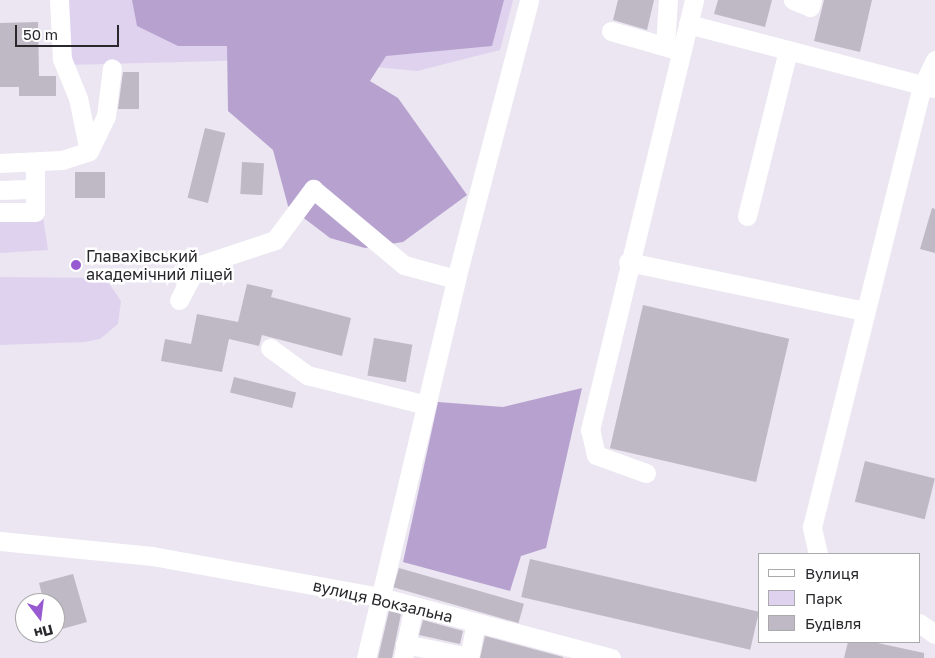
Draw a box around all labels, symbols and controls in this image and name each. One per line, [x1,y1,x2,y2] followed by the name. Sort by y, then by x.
[18,15,121,47] scale bar
[23,25,58,43] text: 50 m
[86,246,233,284] place label: Главахівський академічний ліцей
[70,259,82,271] marker: Главахівський академічний ліцей
[758,553,920,643] legend
[805,564,859,582] text: Вулиця
[311,576,455,626] street label: вулиця Вокзальна
[805,589,843,607] text: Парк
[15,593,65,643] north arrow
[805,614,861,632] text: Будівля
[32,621,55,643] text: Пн

